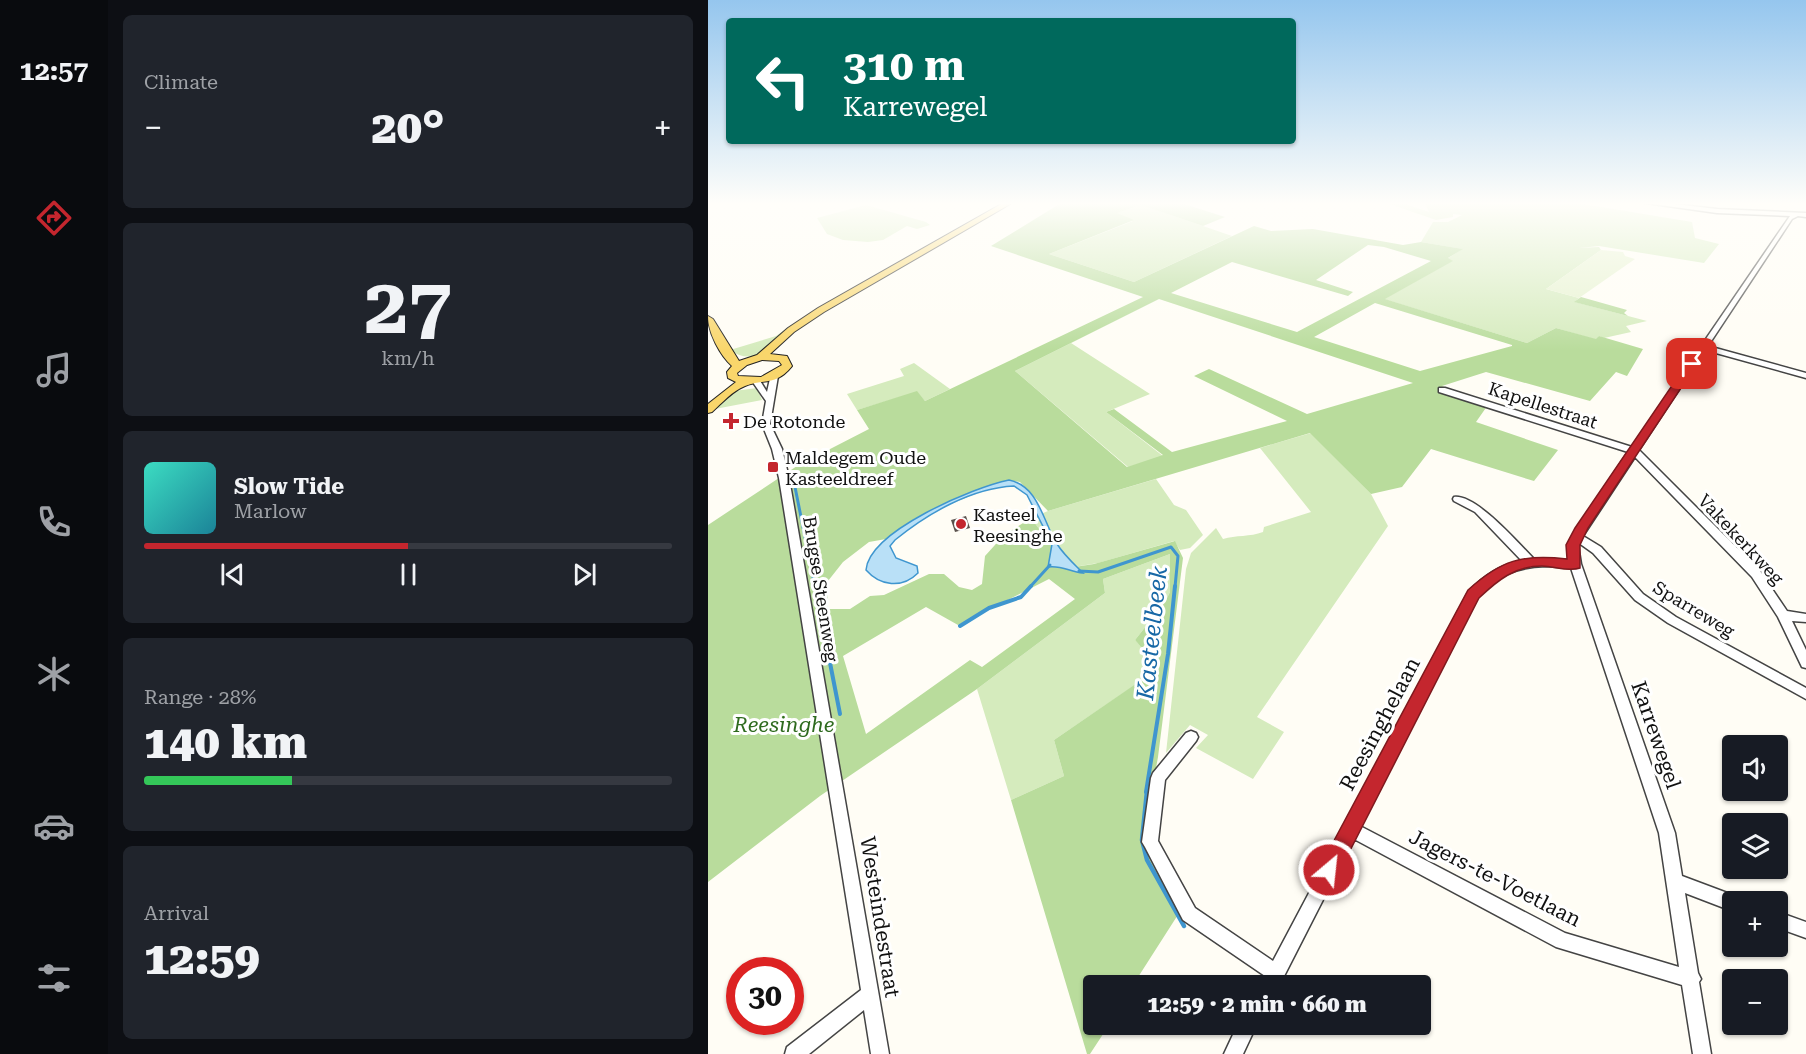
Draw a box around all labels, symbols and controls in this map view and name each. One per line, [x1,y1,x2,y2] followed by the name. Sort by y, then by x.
[843,41,965,90] text: 310 m
[744,42,822,120] icon: left
[20,55,88,87] text: 12:57
[144,70,218,94] text: Climate
[843,91,987,123] text: Karrewegel
[372,101,445,154] text: 20°
[144,108,162,147] text: −
[654,108,672,147] text: +
[33,197,75,239] icon: directions
[364,261,452,352] text: 27
[1666,338,1717,389] pin
[381,346,435,370] text: km/h
[1675,347,1708,380] icon: arrive
[33,349,75,391] icon: music
[1486,377,1600,433] street label: Kapellestraat
[743,411,845,432] place label: De Rotonde
[724,414,738,428] marker: De Rotonde
[785,447,926,489] place label: Maldegem Oude Kasteeldreef
[766,460,780,474] marker: Maldegem Oude Kasteeldreef
[234,474,344,499] text: Slow Tide
[1694,490,1789,589] street label: Vakekerkweg
[234,499,307,523] text: Marlow
[33,501,75,543] icon: phone
[973,504,1063,546] place label: Kasteel Reesinghe
[799,515,843,664] street label: Brugse Steenweg
[954,517,968,531] marker: Kasteel Reesinghe
[216,558,249,591] icon: previous
[392,558,425,591] icon: pause
[568,558,601,591] icon: next
[1131,565,1173,702] water label: Kasteelbeek
[1649,576,1739,642] street label: Sparreweg
[33,653,75,695] icon: climate
[1335,653,1425,795] street label: Reesinghelaan
[1626,678,1686,792] street label: Karrewegel
[144,685,256,709] text: Range · 28%
[733,713,834,737] park label: Reesinghe
[144,716,307,769] text: 140 km
[1722,735,1788,1035] map controls
[1722,735,1788,801] button: sound
[33,805,75,847] icon: car
[1722,813,1788,879] button: layers
[1405,824,1585,932] street label: Jagers-te-Voetlaan
[855,835,905,999] street label: Westeindestraat
[1297,838,1361,902] position arrow
[1722,891,1788,957] button: +
[144,901,209,925] text: Arrival
[144,932,260,985] text: 12:59
[33,957,75,999] icon: filters
[726,957,804,1035] speed limit sign: 30
[1722,969,1788,1035] button: −
[1147,992,1367,1017] text: 12:59 · 2 min · 660 m

